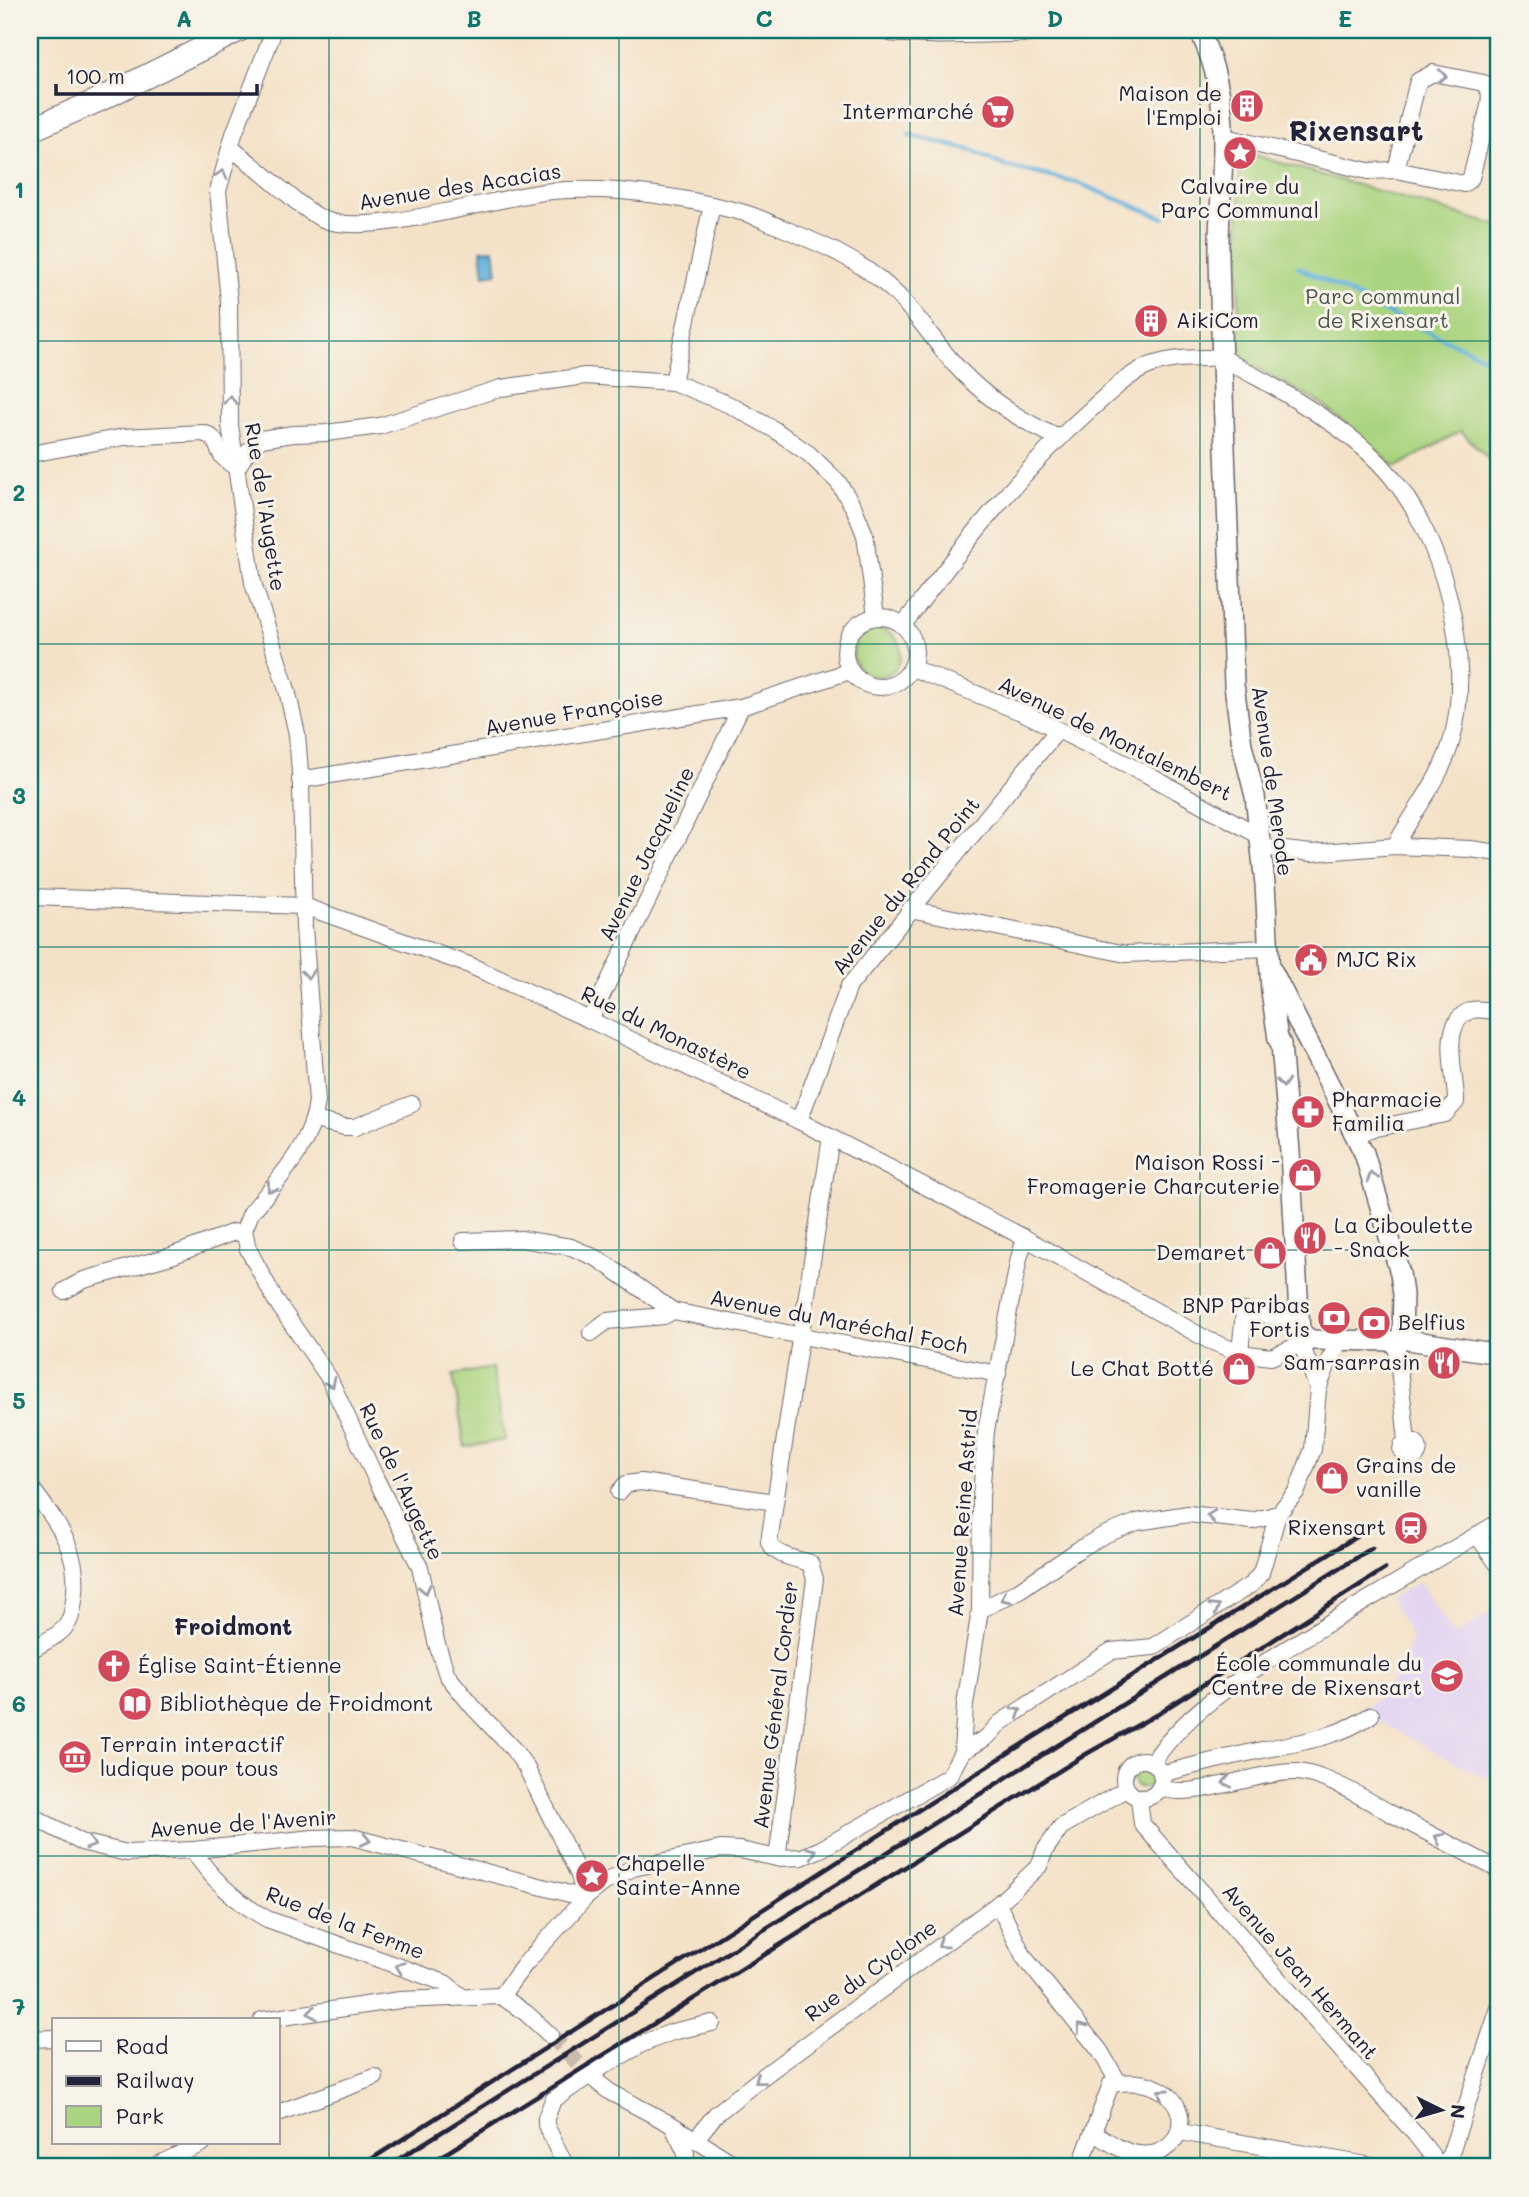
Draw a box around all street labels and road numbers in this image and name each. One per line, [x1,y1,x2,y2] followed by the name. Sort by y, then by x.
[357,156,563,215] street label: Avenue des Acacias
[240,421,293,593] street label: Rue de l'Augette
[994,669,1237,806] street label: Avenue de Montalembert
[482,683,665,741] street label: Avenue Françoise
[1247,684,1300,877] street label: Avenue de Merode
[592,762,700,945] street label: Avenue Jacqueline
[825,791,985,979] street label: Avenue du Rond Point
[577,979,756,1085] street label: Rue du Monastère
[708,1282,970,1359] street label: Avenue du Maréchal Foch
[354,1398,451,1564] street label: Rue de l'Augette
[941,1408,982,1618] street label: Avenue Reine Astrid
[746,1579,803,1830] street label: Avenue Général Cordier
[148,1802,337,1843] street label: Avenue de l'Avenir
[1217,1877,1385,2065] street label: Avenue Jean Hermant
[262,1879,429,1964] street label: Rue de la Ferme
[799,1913,942,2027] street label: Rue du Cyclone

